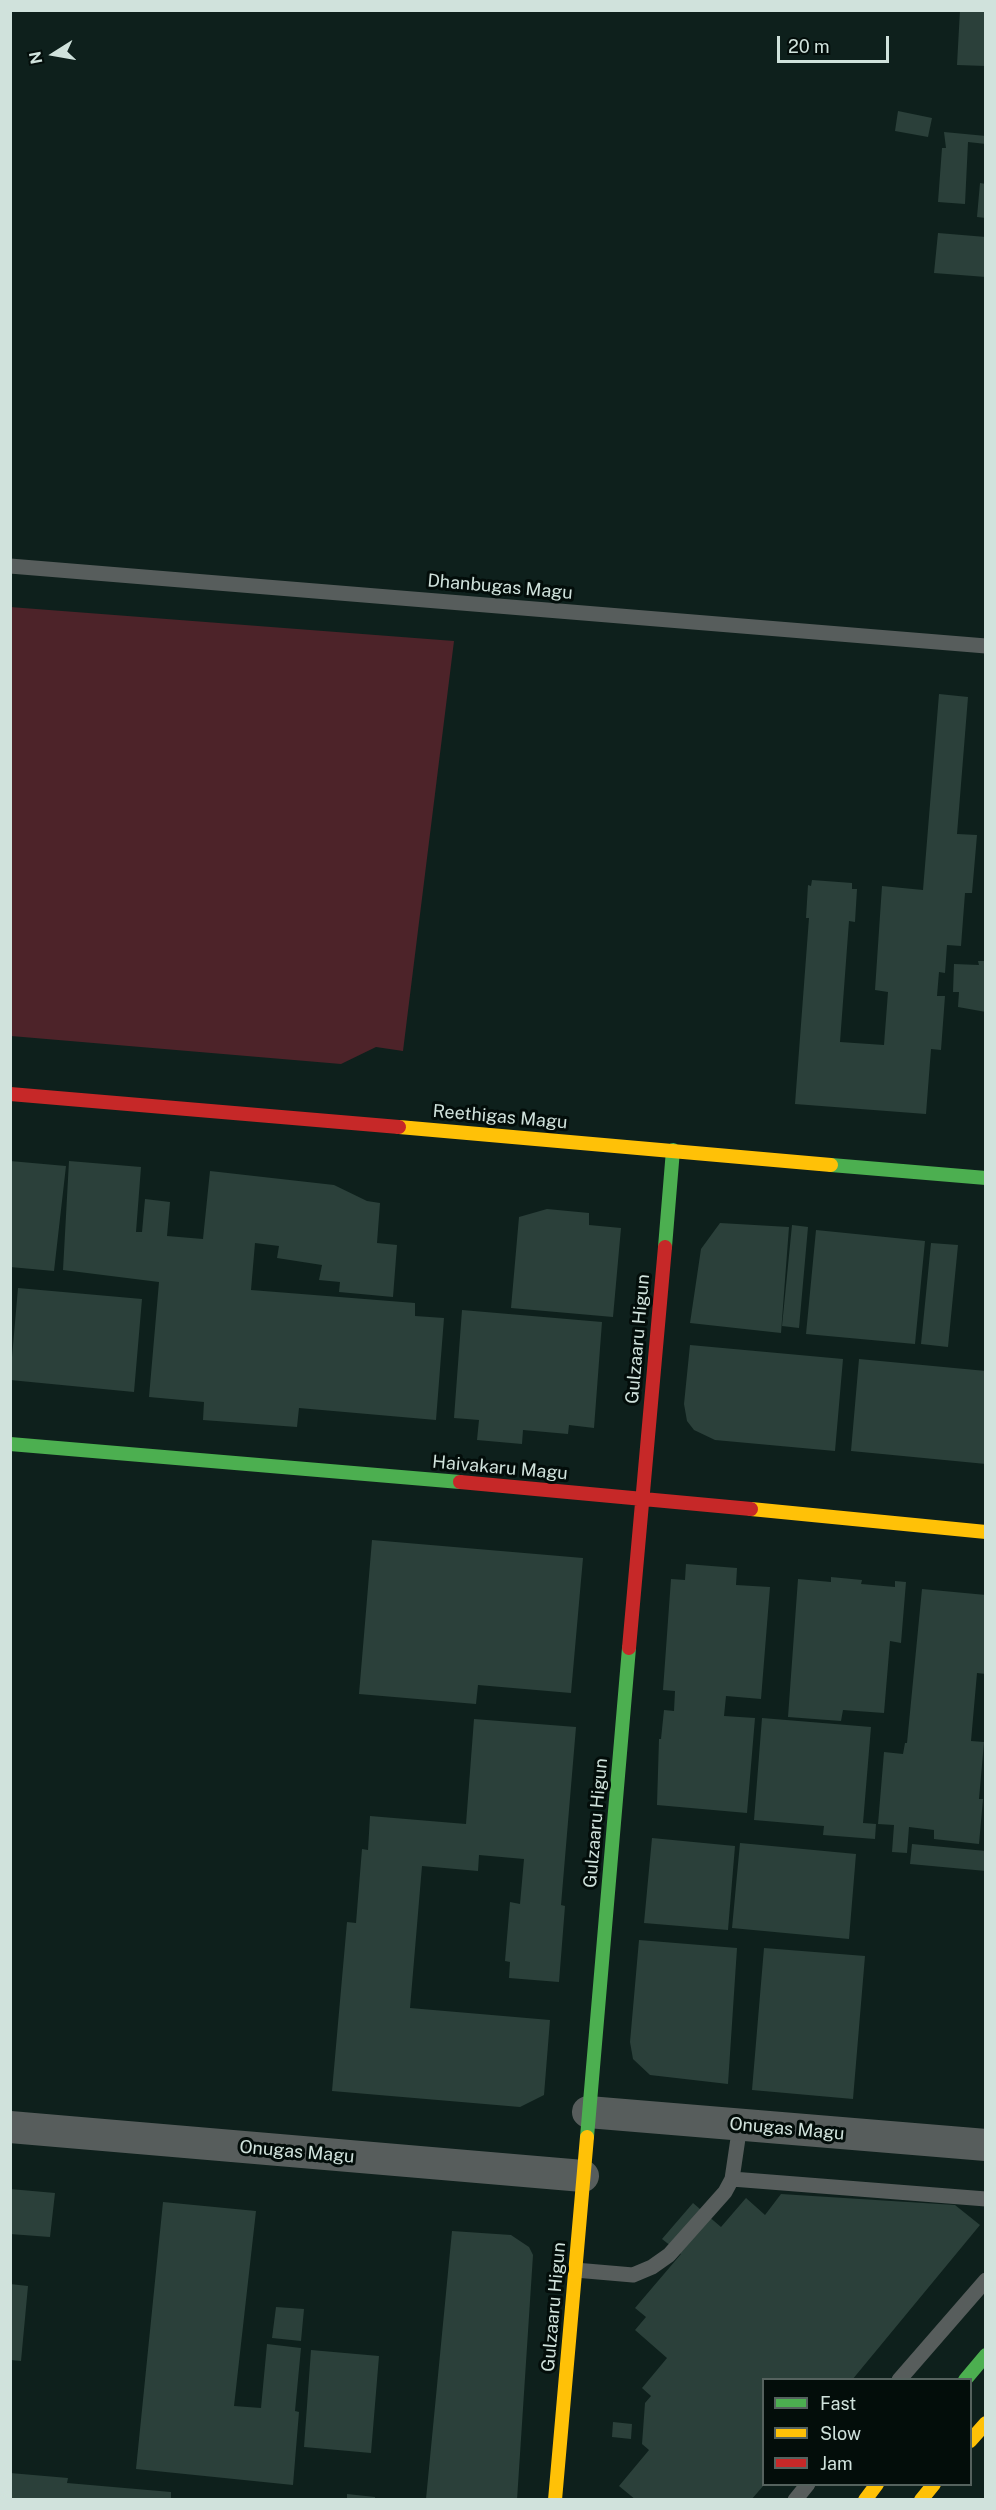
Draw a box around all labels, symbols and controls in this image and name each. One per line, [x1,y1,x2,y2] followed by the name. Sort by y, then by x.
[24,24,84,84] north arrow
[780,24,892,62] scale bar
[788,36,830,57] text: 20 m
[25,50,46,65] text: N
[426,570,574,604] street label: Dhanbugas Magu
[432,1100,568,1134] street label: Reethigas Magu
[622,1273,654,1405] street label: Gulzaaru Higun
[431,1451,569,1485] street label: Haivakaru Magu
[580,1757,612,1889] street label: Gulzaaru Higun
[729,2113,845,2145] street label: Onugas Magu
[239,2136,355,2168] street label: Onugas Magu
[538,2241,570,2373] street label: Gulzaaru Higun
[762,2378,972,2486] legend
[820,2393,856,2414] text: Fast
[820,2423,861,2444] text: Slow
[820,2453,853,2474] text: Jam

